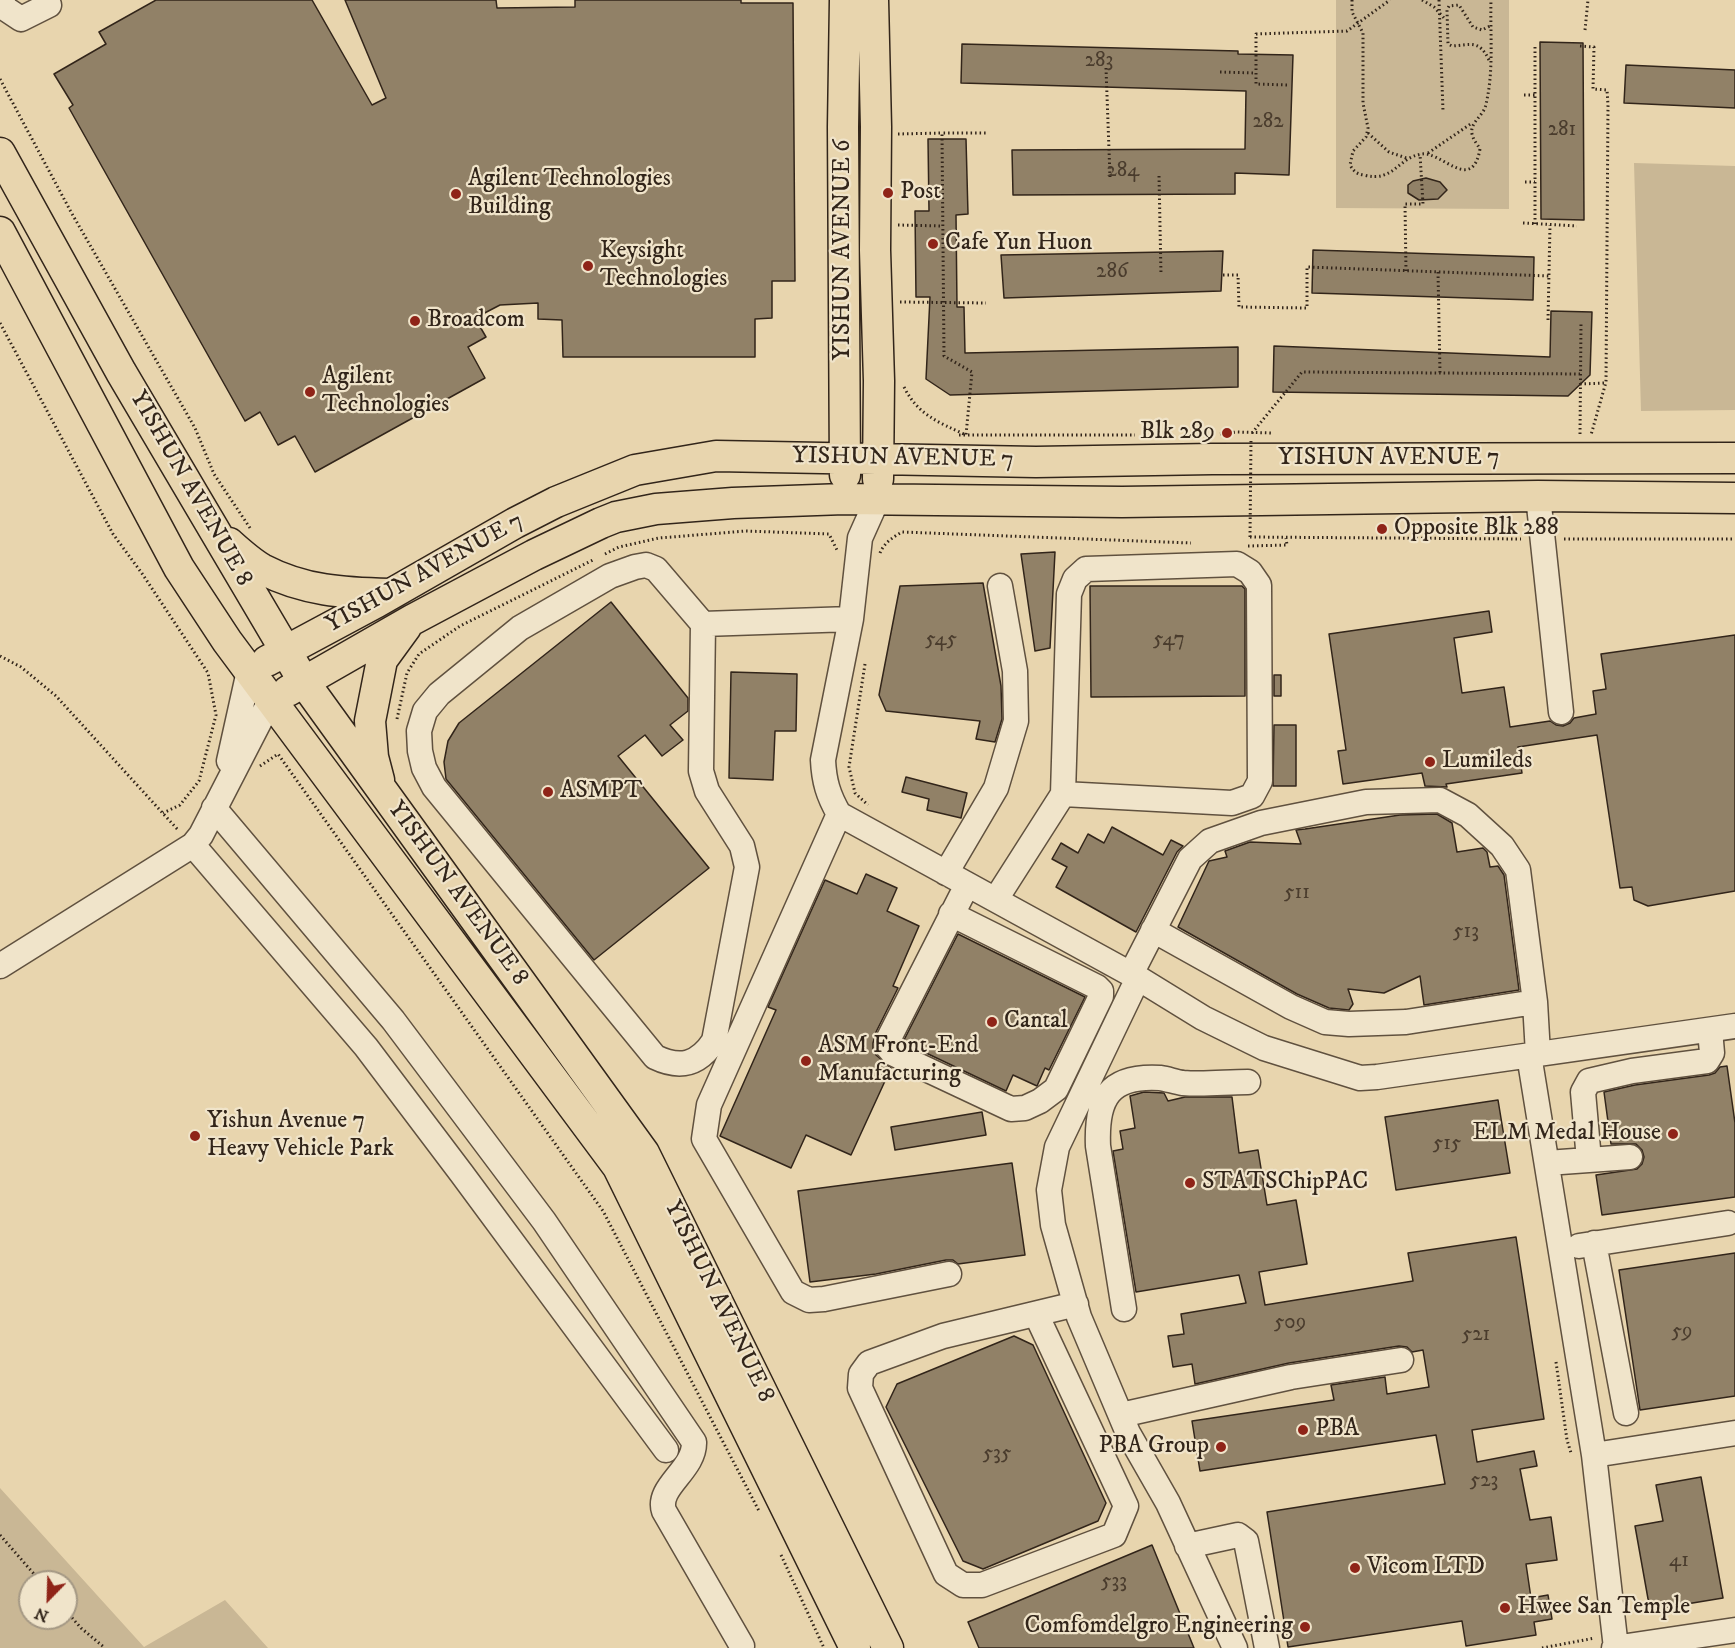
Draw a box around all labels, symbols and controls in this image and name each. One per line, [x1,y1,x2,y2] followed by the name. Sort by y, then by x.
[1085,49,1113,75] house number: 283
[1252,110,1284,136] house number: 282
[1548,118,1576,144] house number: 281
[830,139,858,361] street label: YISHUN AVENUE 6
[1107,159,1139,185] house number: 284
[468,166,671,222] place label: Agilent Technologies Building
[900,179,941,207] place label: Post
[881,186,895,200] marker: Post
[449,187,463,201] marker: Agilent Technologies Building
[945,230,1092,258] place label: Cafe Yun Huon
[926,237,940,251] marker: Cafe Yun Huon
[600,238,727,294] place label: Keysight Technologies
[581,259,595,273] marker: Keysight Technologies
[1096,260,1128,286] house number: 286
[427,307,525,335] place label: Broadcom
[408,314,422,328] marker: Broadcom
[322,364,449,420] place label: Agilent Technologies
[303,385,317,399] marker: Agilent Technologies
[122,386,258,592] street label: YISHUN AVENUE 8
[1140,419,1215,447] place label: Blk 289
[1220,426,1234,440] marker: Blk 289
[792,443,1014,475] street label: YISHUN AVENUE 7
[1278,445,1500,473] street label: YISHUN AVENUE 7
[321,508,529,640] street label: YISHUN AVENUE 7
[1394,515,1559,543] place label: Opposite Blk 288
[1375,522,1389,536] marker: Opposite Blk 288
[925,628,957,654] house number: 545
[1153,628,1185,654] house number: 547
[1442,748,1532,776] place label: Lumileds
[1423,755,1437,769] marker: Lumileds
[560,778,642,806] place label: ASMPT
[541,785,555,799] marker: ASMPT
[380,796,534,992] street label: YISHUN AVENUE 8
[1284,881,1310,907] house number: 511
[1453,920,1479,946] house number: 513
[1004,1008,1068,1036] place label: Cantal
[985,1015,999,1029] marker: Cantal
[818,1033,978,1089] place label: ASM Front-End Manufacturing
[799,1054,813,1068] marker: ASM Front-End Manufacturing
[207,1108,394,1164] place label: Yishun Avenue 7 Heavy Vehicle Park
[1473,1120,1661,1148] place label: ELM Medal House
[1666,1127,1680,1141] marker: ELM Medal House
[188,1129,202,1143] marker: Yishun Avenue 7 Heavy Vehicle Park
[1433,1132,1461,1158] house number: 515
[1202,1169,1368,1197] place label: STATSChipPAC
[1183,1176,1197,1190] marker: STATSChipPAC
[657,1197,779,1407] street label: YISHUN AVENUE 8
[1274,1311,1306,1337] house number: 509
[1672,1320,1692,1346] house number: 59
[1462,1323,1490,1349] house number: 521
[1315,1416,1359,1444] place label: PBA
[1296,1423,1310,1437] marker: PBA
[1098,1433,1209,1461] place label: PBA Group
[1214,1440,1228,1454] marker: PBA Group
[983,1442,1011,1468] house number: 535
[1470,1469,1498,1495] house number: 523
[1669,1549,1689,1575] house number: 41
[1367,1554,1485,1582] place label: Vicom LTD
[1348,1561,1362,1575] marker: Vicom LTD
[18,1570,78,1630] north arrow
[1101,1570,1127,1596] house number: 533
[1517,1594,1690,1622] place label: Hwee San Temple
[1498,1601,1512,1615] marker: Hwee San Temple
[32,1603,52,1627] text: N
[1025,1613,1293,1641] place label: Comfomdelgro Engineering
[1298,1620,1312,1634] marker: Comfomdelgro Engineering

